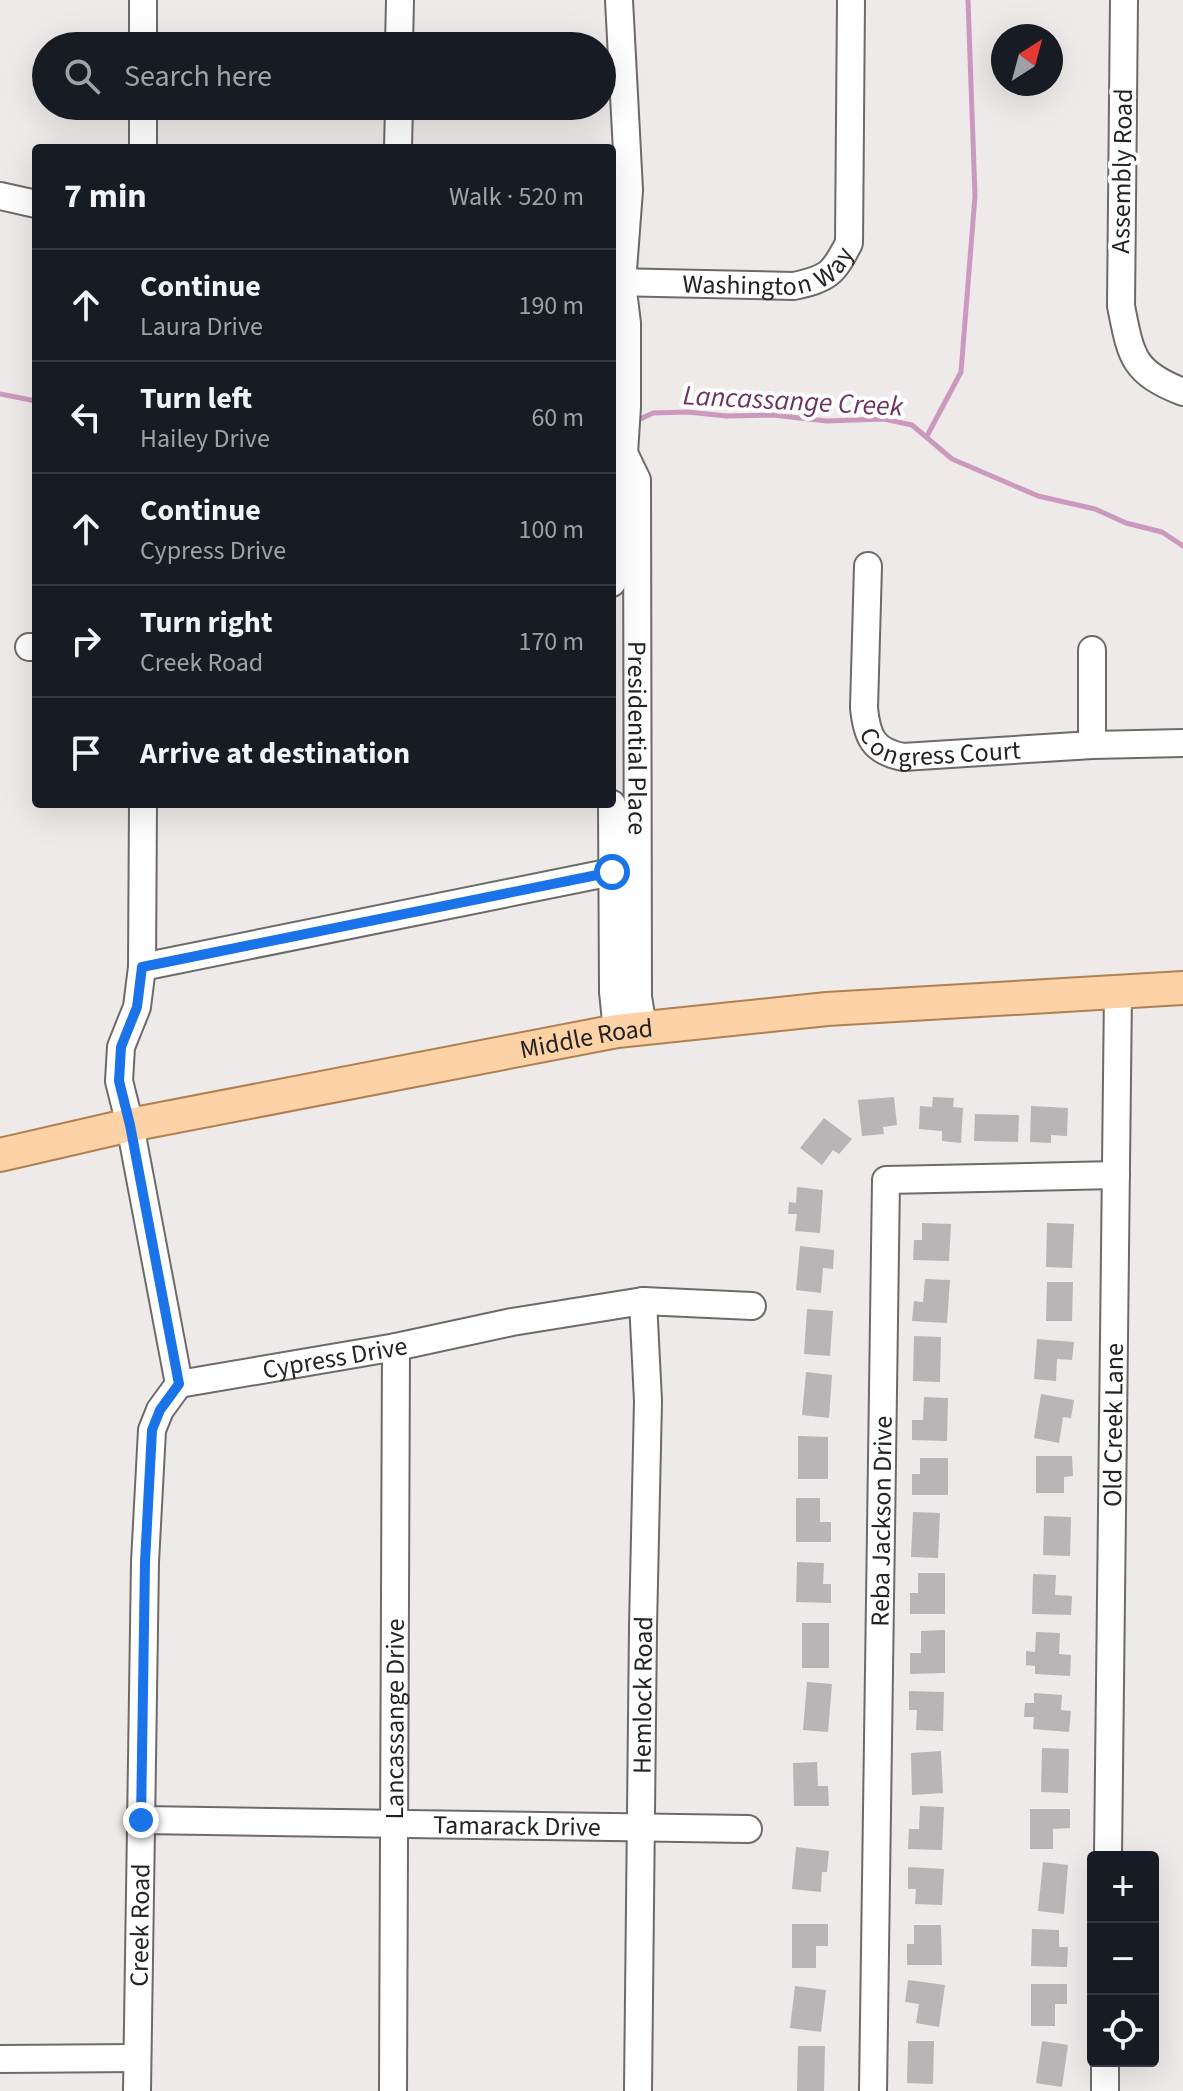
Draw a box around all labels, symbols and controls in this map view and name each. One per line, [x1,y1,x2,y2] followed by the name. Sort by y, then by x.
[991,24,1063,96] north arrow
[32,32,616,120] search box
[60,54,104,98] icon: search
[124,55,272,98] text: Search here
[1102,88,1142,254] street label: Assembly Road
[64,172,147,221] text: 7 min
[449,178,584,215] text: Walk · 520 m
[682,240,862,305] street label: Washington Way
[140,265,261,308] text: Continue
[64,283,108,327] icon: ahead
[518,287,584,324] text: 190 m
[140,308,263,345] text: Laura Drive
[682,375,905,427] water label: Lancassange Creek
[140,377,252,420] text: Turn left
[64,395,108,439] icon: left
[531,399,584,436] text: 60 m
[140,420,270,457] text: Hailey Drive
[140,489,261,532] text: Continue
[64,507,108,551] icon: ahead
[518,511,584,548] text: 100 m
[140,532,286,569] text: Cypress Drive
[140,601,272,644] text: Turn right
[64,619,108,663] icon: right
[518,623,584,660] text: 170 m
[619,641,656,835] street label: Presidential Place
[140,644,263,681] text: Creek Road
[850,721,1022,776] street label: Congress Court
[64,731,108,775] icon: arrive
[140,732,410,775] text: Arrive at destination
[594,854,630,890] route start
[516,1009,655,1068] street label: Middle Road
[260,1327,411,1388] street label: Cypress Drive
[1094,1343,1132,1507] street label: Old Creek Lane
[861,1415,901,1627] street label: Reba Jackson Drive
[623,1616,662,1774] street label: Hemlock Road
[376,1618,413,1820] street label: Lancassange Drive
[123,1802,159,1838] route end
[433,1806,601,1845] street label: Tamarack Drive
[1087,1851,1159,2067] map controls
[1087,1851,1159,1923] button: +
[120,1863,159,1987] street label: Creek Road
[1087,1923,1159,1995] button: −
[1087,1995,1159,2067] button: locate

